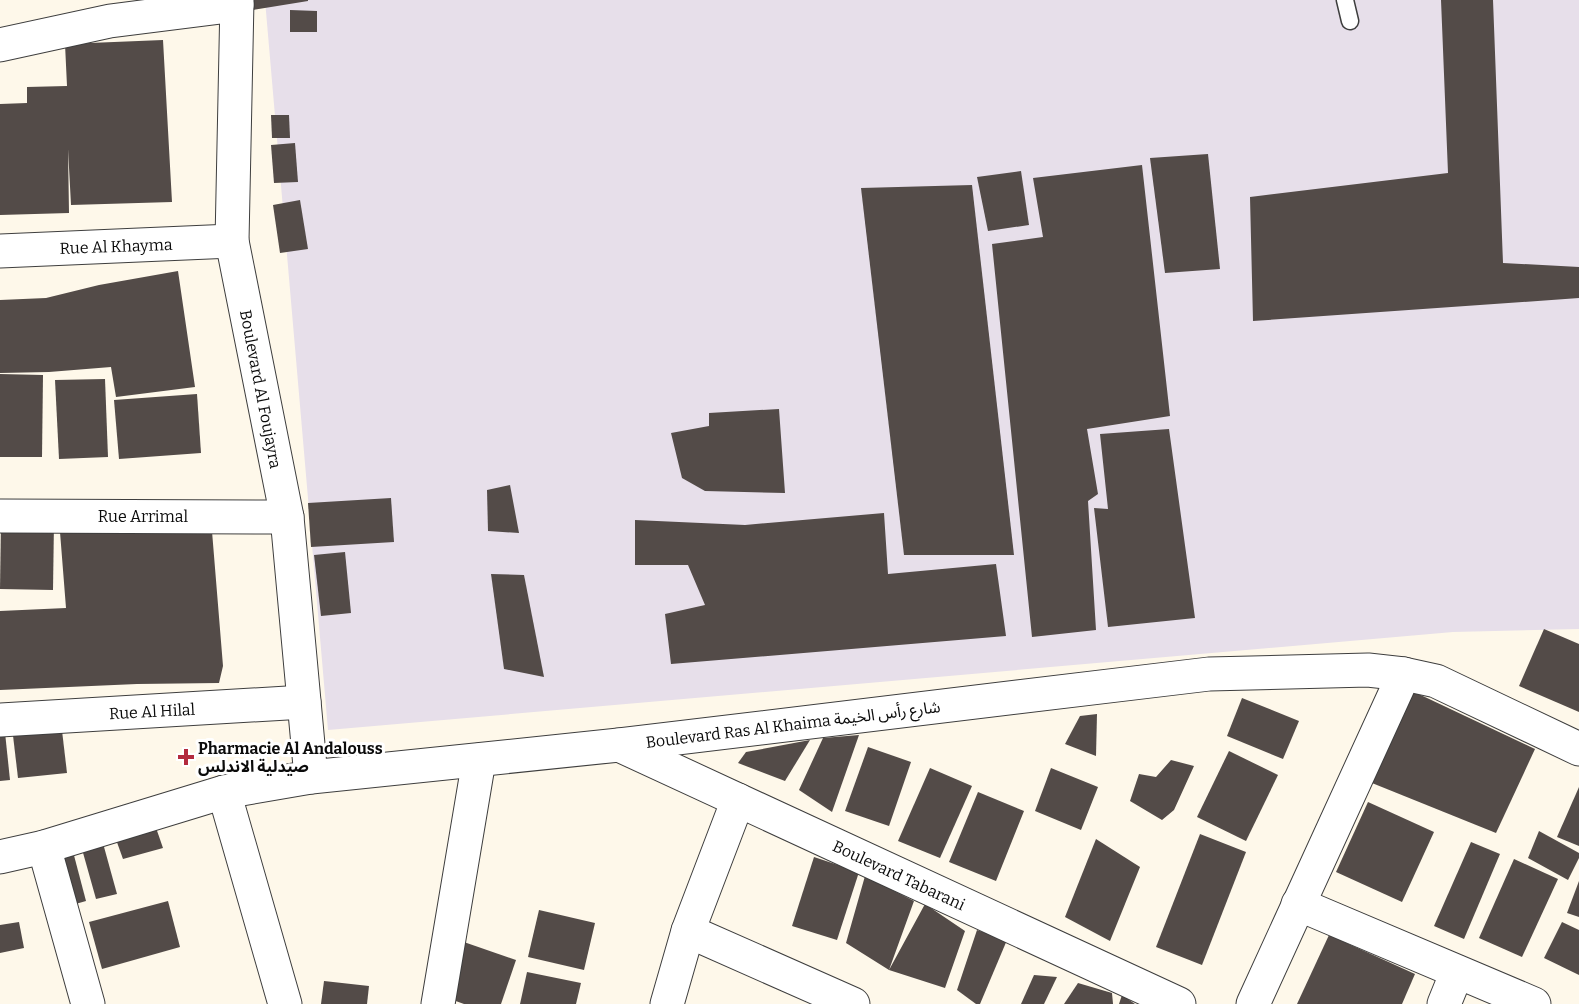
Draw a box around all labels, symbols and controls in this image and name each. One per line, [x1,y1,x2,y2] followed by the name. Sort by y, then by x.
[59,235,173,258] street label: Rue Al Khayma
[236,308,285,470] street label: Boulevard Al Foujayra
[98,507,189,526] street label: Rue Arrimal
[645,697,942,755] street label: Boulevard Ras Al Khaima شارع رأس الخيمة
[108,700,196,723] street label: Rue Al Hilal
[198,739,383,776] place label: Pharmacie Al Andalouss صيدلية الاندلس
[179,750,193,764] marker: Pharmacie Al Andalouss صيدلية الاندلس
[830,836,968,915] street label: Boulevard Tabarani

